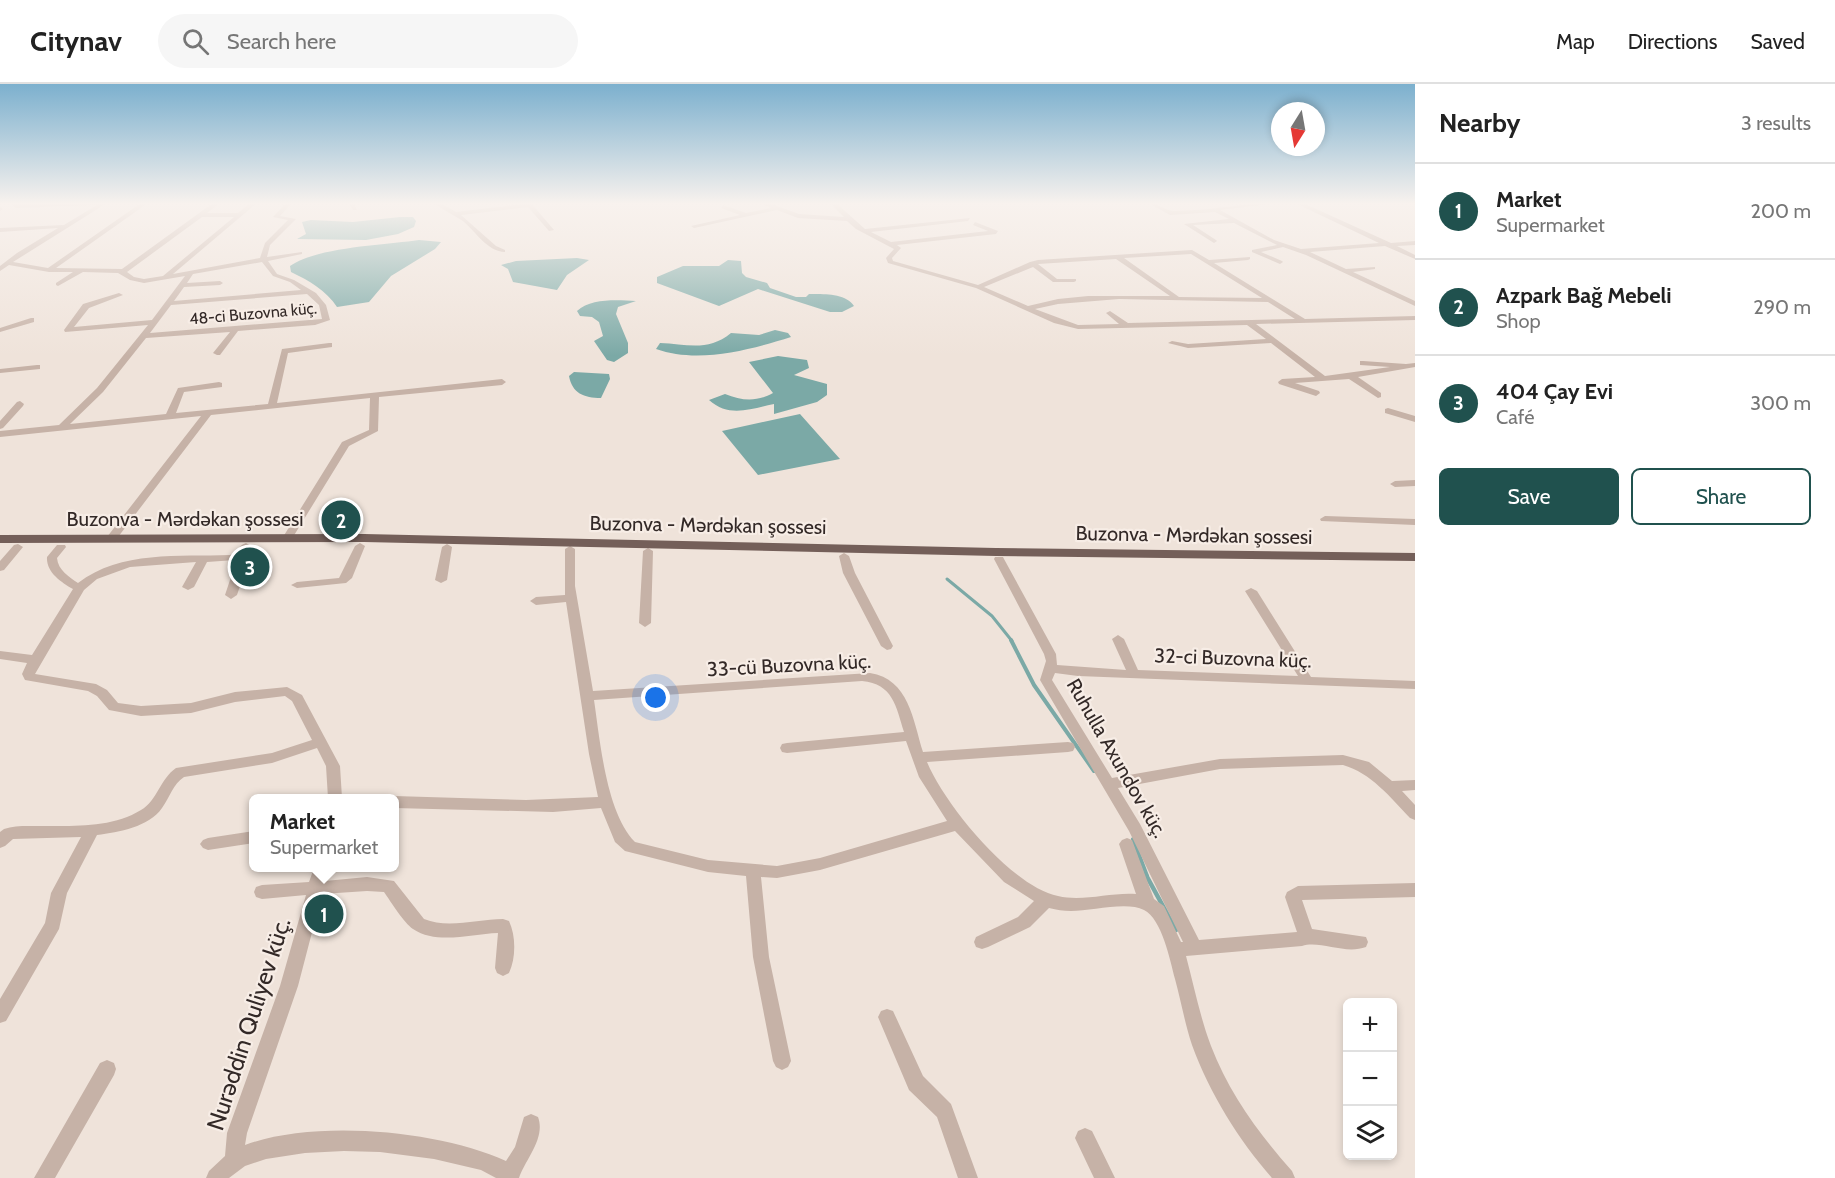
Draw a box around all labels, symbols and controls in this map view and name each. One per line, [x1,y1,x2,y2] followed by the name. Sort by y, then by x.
[158,14,578,68] search box
[30,24,122,58] text: Citynav
[179,25,212,58] icon: search
[227,28,336,55] text: Search here
[1556,29,1595,54] text: Map
[1628,29,1717,54] text: Directions
[1750,29,1805,54] text: Saved
[1271,102,1325,156] north arrow
[1439,107,1520,139] text: Nearby
[1741,111,1811,135] text: 3 results
[1496,186,1562,213] text: Market
[1455,199,1462,223] text: 1
[1751,199,1811,223] text: 200 m
[1496,213,1605,237] text: Supermarket
[1496,282,1672,309] text: Azpark Bağ Mebeli
[1453,295,1464,319] text: 2
[1753,295,1811,319] text: 290 m
[188,298,318,329] street label: 48-ci Buzovna küç.
[1496,309,1541,333] text: Shop
[1496,378,1613,405] text: 404 Çay Evi
[1453,391,1464,415] text: 3
[1750,391,1811,415] text: 300 m
[1496,405,1534,429] text: Café
[1439,468,1619,525] button: Save
[1631,468,1811,525] button: Share
[322,498,360,542] pin: 2
[67,507,303,531] street label: Buzonva - Mərdəkan şossesi
[589,511,827,539] street label: Buzonva - Mərdəkan şossesi
[1075,521,1313,549] street label: Buzonva - Mərdəkan şossesi
[230,544,270,590] pin: 3
[1154,643,1312,673] street label: 32-ci Buzovna küç.
[706,649,872,681] street label: 33-cü Buzovna küç.
[1062,674,1172,842] street label: Ruhulla Axundov küç.
[641,683,670,712] your location
[249,794,399,872] popup
[270,808,335,835] text: Market
[270,835,378,859] text: Supermarket
[304,892,344,936] pin: 1
[200,914,297,1134] street label: Nurəddin Quliyev küç.
[1343,998,1397,1160] map controls
[1343,998,1397,1052] button: +
[1343,1052,1397,1106] button: −
[1343,1106,1397,1160] button: layers

